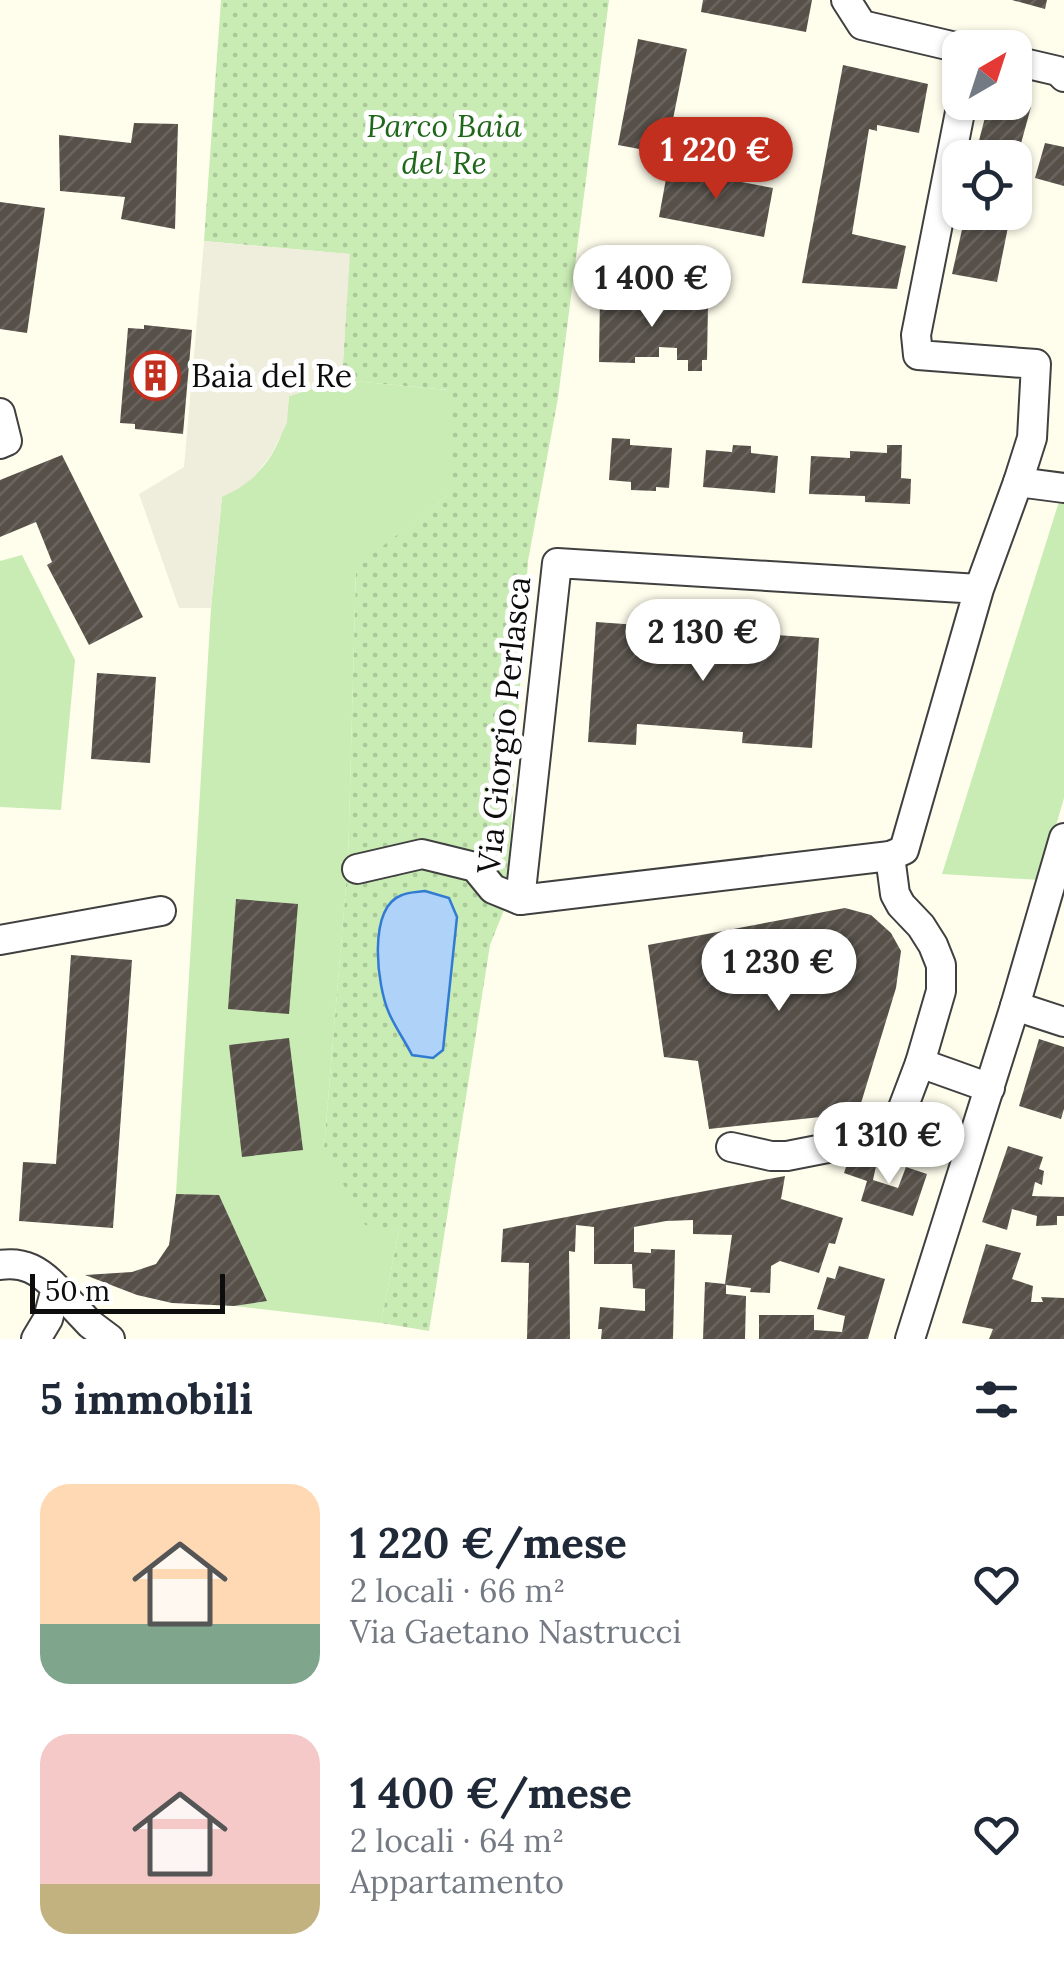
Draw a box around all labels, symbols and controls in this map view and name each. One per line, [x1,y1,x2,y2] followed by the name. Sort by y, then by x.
[942,30,1032,120] north arrow
[942,30,1032,230] map controls
[366,105,522,183] park label: Parco Baia del Re
[624,117,808,202] pin: 1 220 €
[661,129,771,170] text: 1 220 €
[942,140,1032,230] button: locate
[560,245,744,330] pin: 1 400 €
[595,257,709,298] text: 1 400 €
[130,350,182,402] building icon: Baia del Re
[191,355,352,396] place label: Baia del Re
[467,574,539,876] street label: Via Giorgio Perlasca
[611,599,795,684] pin: 2 130 €
[647,611,759,652] text: 2 130 €
[687,929,871,1014] pin: 1 230 €
[723,941,835,982] text: 1 230 €
[797,1102,981,1187] pin: 1 310 €
[836,1114,942,1155] text: 1 310 €
[30,1269,225,1314] scale bar
[45,1273,110,1309] text: 50 m
[40,1372,253,1426] text: 5 immobili
[969,1372,1024,1427] icon: filters
[350,1516,627,1570] text: 1 220 €/mese
[120,1524,240,1644] icon: home
[969,1557,1024,1612] icon: heart
[350,1570,565,1611] text: 2 locali · 66 m²
[350,1611,682,1652] text: Via Gaetano Nastrucci
[350,1766,632,1820] text: 1 400 €/mese
[120,1774,240,1894] icon: home
[969,1807,1024,1862] icon: heart
[350,1820,564,1861] text: 2 locali · 64 m²
[350,1861,564,1902] text: Appartamento

